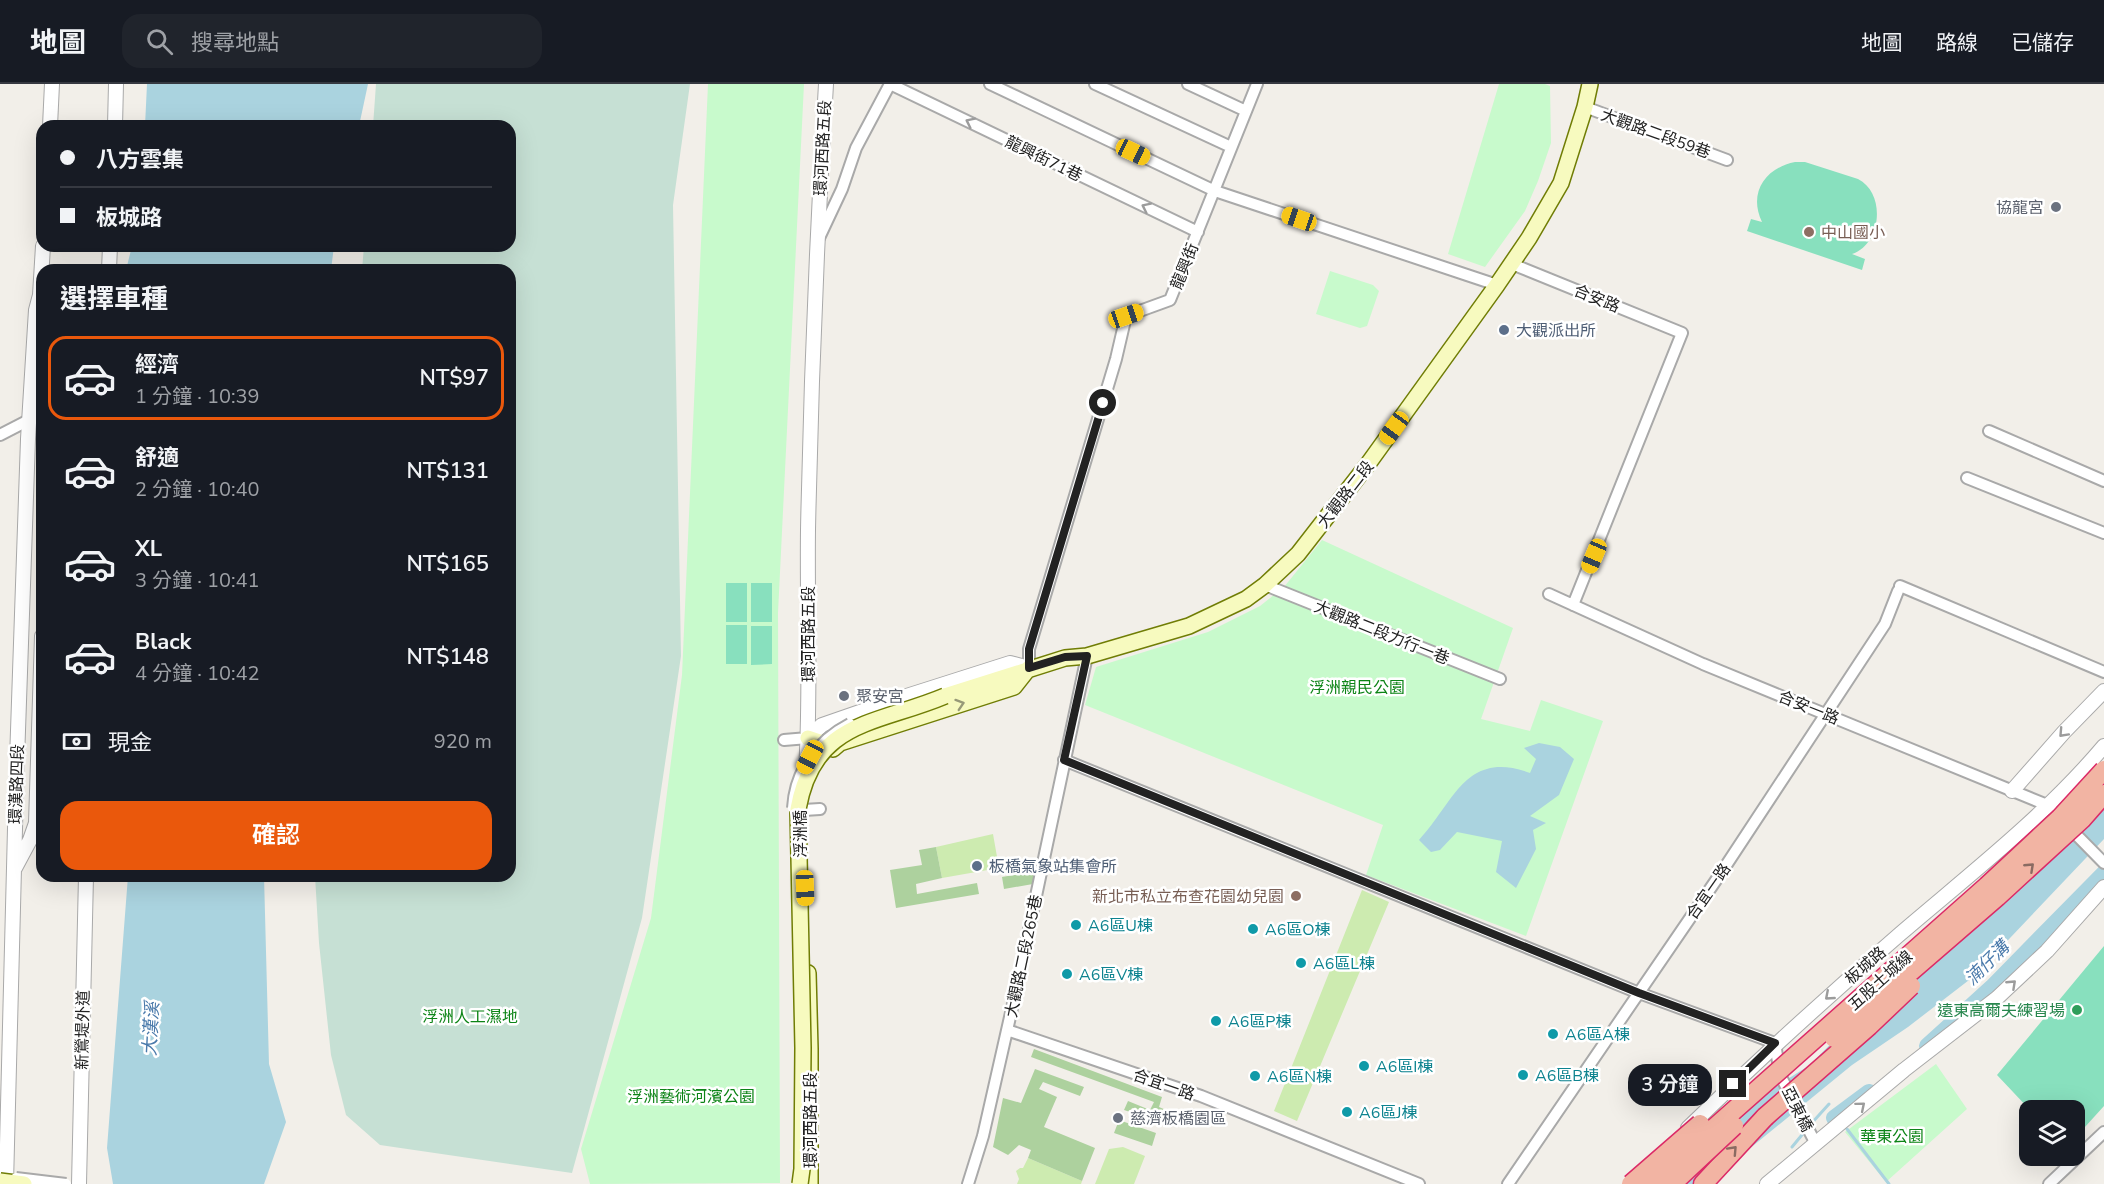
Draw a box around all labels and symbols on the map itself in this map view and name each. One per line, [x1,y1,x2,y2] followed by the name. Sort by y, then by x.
[810,100,836,197] street label: 環河西路五段
[1598,104,1714,164] street label: 大觀路二段59巷
[965,118,976,130] one-way arrow
[1001,131,1086,187] street label: 龍興街71巷
[1113,136,1153,168] car
[1996,197,2044,219] place label: 協龍宮
[2049,200,2063,214] marker: 協龍宮
[1141,202,1152,214] one-way arrow
[1279,205,1319,233] car
[1821,222,1885,244] place label: 中山國小
[1802,225,1816,239] marker: 中山國小
[1166,240,1204,293] street label: 龍興街
[1570,280,1623,318] street label: 合安路
[1106,302,1146,330] car
[1516,320,1596,342] place label: 大觀派出所
[1497,323,1511,337] marker: 大觀派出所
[1089,389,1116,416] route start
[1376,408,1412,448] car
[1312,456,1379,533] street label: 大觀路二段
[1579,536,1609,576] car
[798,586,820,682] street label: 環河西路五段
[1311,596,1453,670] street label: 大觀路二段力行一巷
[1309,677,1405,699] park label: 浮洲親民公園
[856,686,904,708] place label: 聚安宮
[1775,686,1842,730] street label: 合安一路
[837,689,851,703] marker: 聚安宮
[954,699,965,712] one-way arrow
[2059,726,2070,736] one-way arrow
[794,737,826,777] car
[5,744,29,824] street label: 環漢路四段
[790,810,812,858] street label: 浮洲橋
[989,856,1117,878] place label: 板橋氣象站集會所
[970,859,984,873] marker: 板橋氣象站集會所
[1681,859,1736,924] street label: 合宜一路
[2023,863,2033,874] one-way arrow
[795,870,815,906] car
[1092,886,1284,908] place label: 新北市私立布查花園幼兒園
[1289,889,1303,903] marker: 新北市私立布查花園幼兒園
[1000,893,1048,1020] street label: 大觀路二段265巷
[1088,915,1153,937] place label: A6區U棟
[1069,918,1083,932] marker: A6區U棟
[1265,919,1331,941] place label: A6區O棟
[1246,922,1260,936] marker: A6區O棟
[1959,933,2017,991] water label: 湳仔溝
[1840,942,1891,990] street label: 板城路
[1844,946,1918,1016] street label: 五股土城線
[1313,953,1375,975] place label: A6區L棟
[1294,956,1308,970] marker: A6區L棟
[1079,964,1143,986] place label: A6區V棟
[1060,967,1074,981] marker: A6區V棟
[2005,980,2016,991] one-way arrow
[1825,989,1836,1000] one-way arrow
[71,990,95,1070] street label: 新鶯堤外道
[138,998,165,1057] water label: 大漢溪
[1937,1000,2065,1022] place label: 遠東高爾夫練習場
[2070,1003,2084,1017] marker: 遠東高爾夫練習場
[422,1006,518,1028] park label: 浮洲人工濕地
[1228,1011,1291,1033] place label: A6區P棟
[1209,1014,1223,1028] marker: A6區P棟
[1565,1024,1630,1046] place label: A6區A棟
[1546,1027,1560,1041] marker: A6區A棟
[1376,1056,1433,1078] place label: A6區I棟
[1357,1059,1371,1073] marker: A6區I棟
[1628,1063,1712,1105] callout: 3 分鐘
[1130,1064,1198,1106] street label: 合宜一路
[1535,1065,1599,1087] place label: A6區B棟
[1267,1066,1332,1088] place label: A6區N棟
[1516,1068,1530,1082] marker: A6區B棟
[1248,1069,1262,1083] marker: A6區N棟
[1719,1070,1746,1097] route end
[800,1072,822,1168] street label: 環河西路五段
[1776,1083,1818,1136] street label: 亞東橋
[627,1086,755,1108] park label: 浮洲藝術河濱公園
[1359,1102,1417,1124] place label: A6區J棟
[1854,1103,1865,1114] one-way arrow
[1340,1105,1354,1119] marker: A6區J棟
[1130,1108,1226,1130] place label: 慈濟板橋園區
[1111,1111,1125,1125] marker: 慈濟板橋園區
[1860,1126,1924,1148] park label: 華東公園
[1726,1146,1737,1156] one-way arrow

